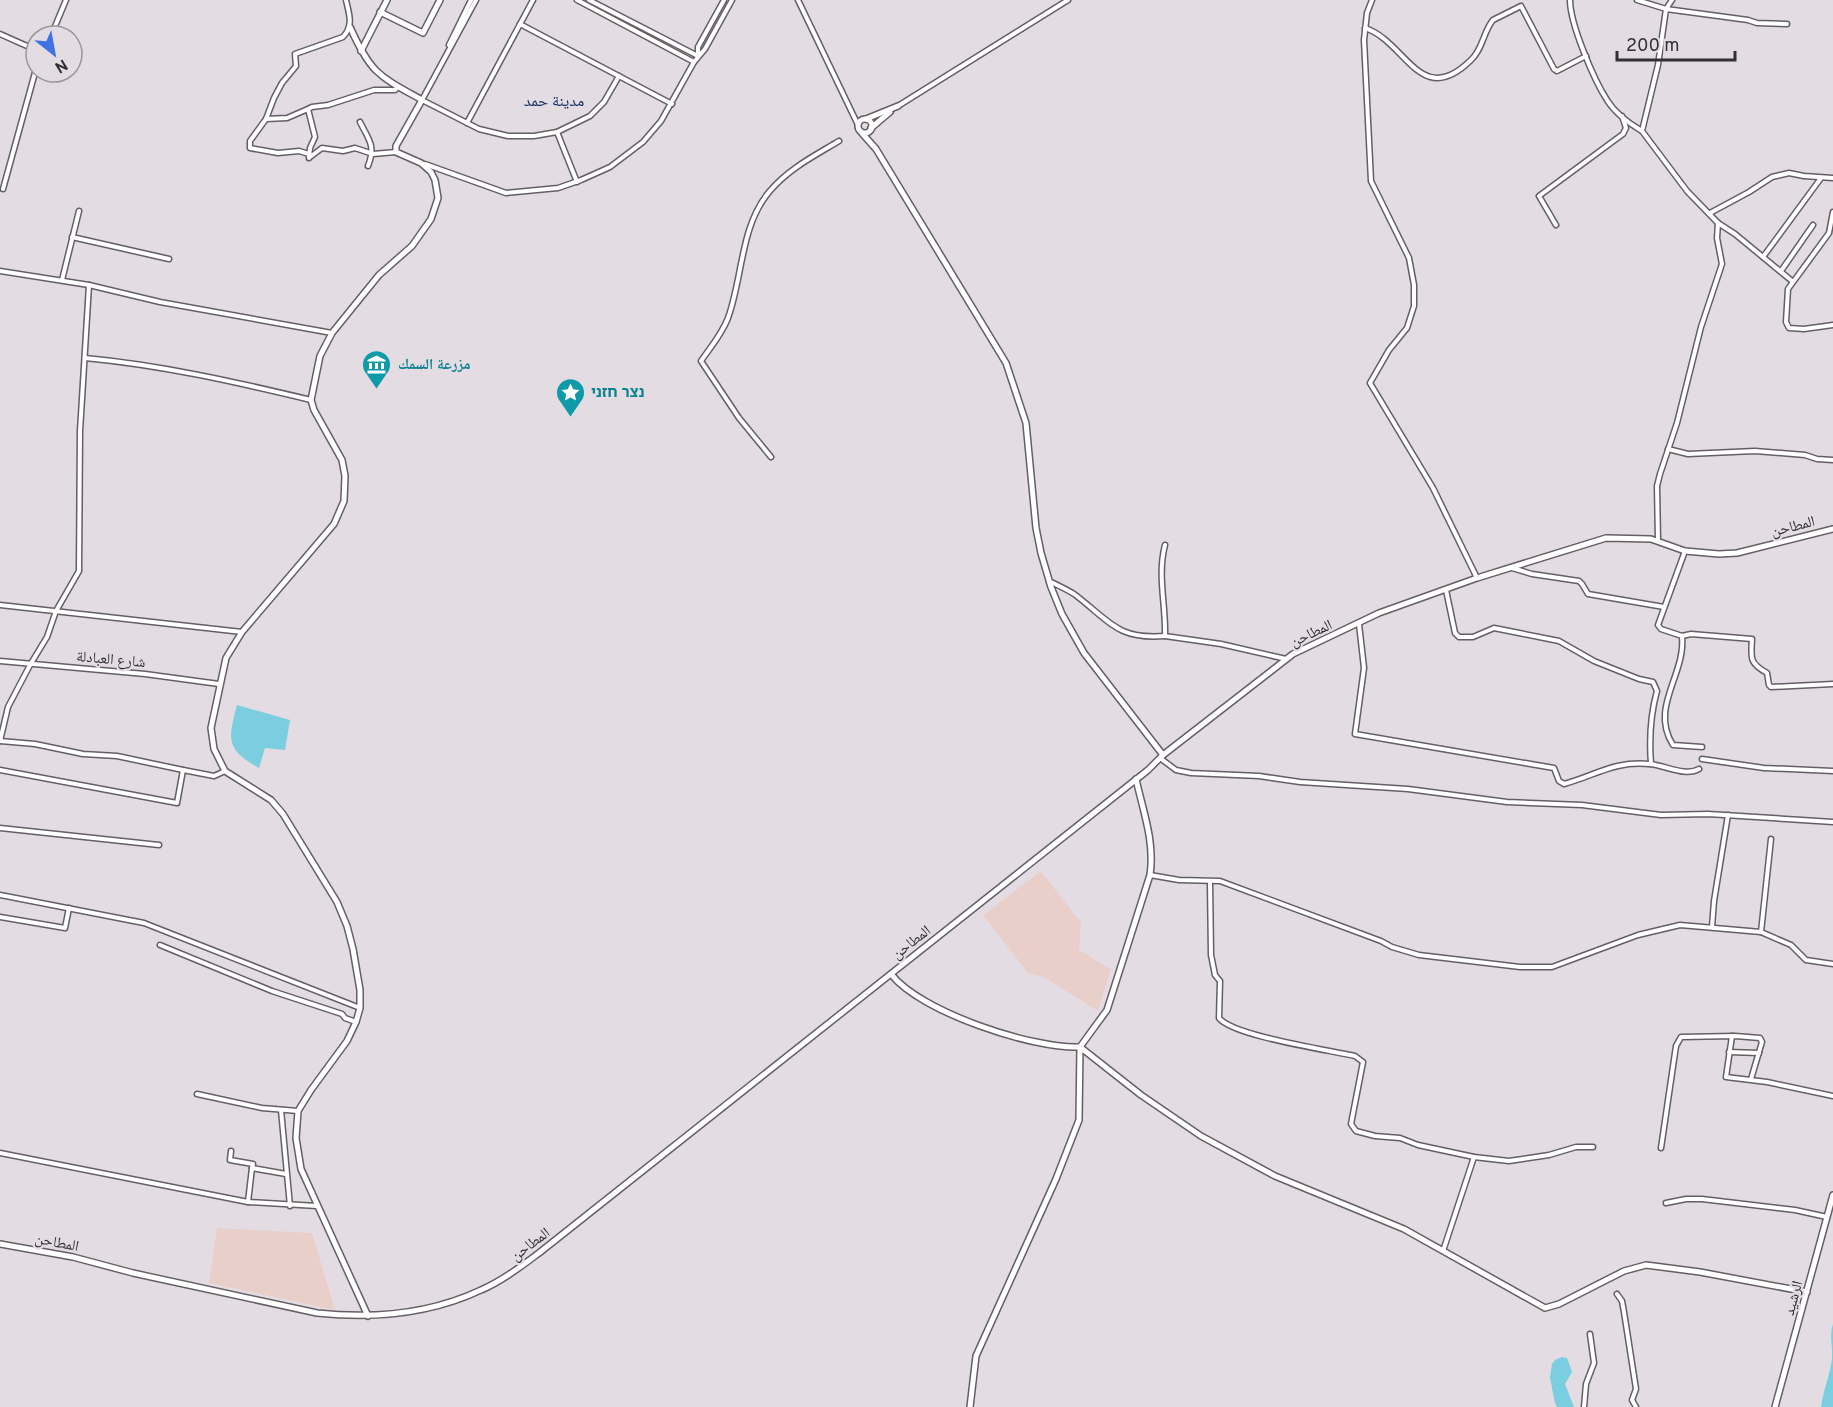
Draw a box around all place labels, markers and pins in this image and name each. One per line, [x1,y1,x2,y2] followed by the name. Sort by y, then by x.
[361,348,393,390] museum icon: مزرعة السمك
[398,356,471,375] place label: مزرعة السمك
[554,376,586,418] place icon: נצר חזני
[591,384,644,403] place label: נצר חזני

